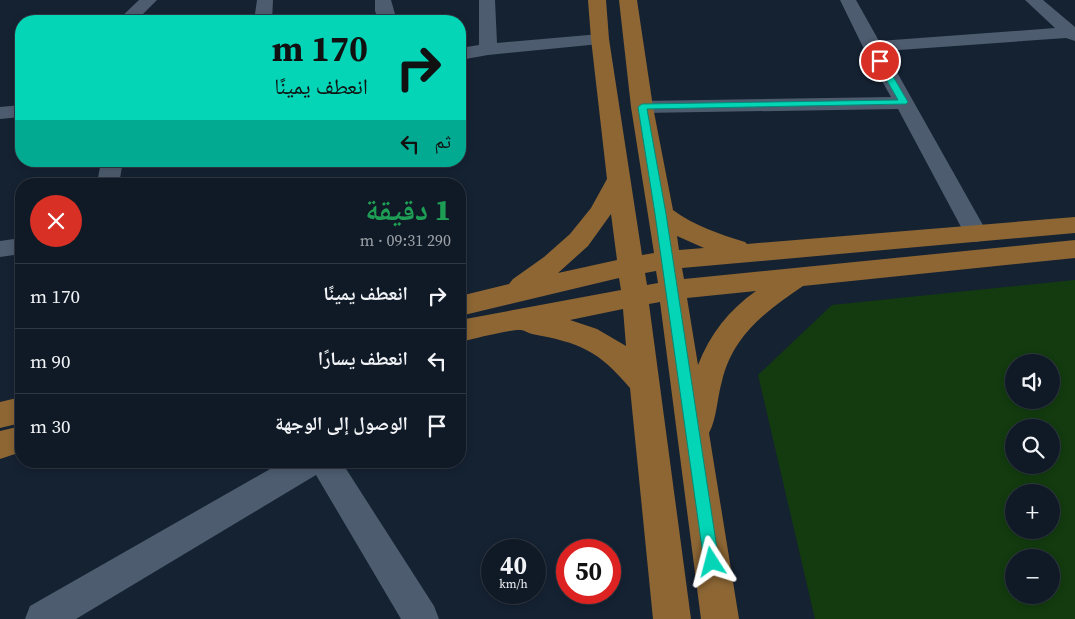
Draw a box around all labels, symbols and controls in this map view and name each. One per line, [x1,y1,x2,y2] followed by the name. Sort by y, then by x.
[272,25,368,73] text: 170 m
[386,35,451,100] icon: right
[859,40,901,82] pin
[866,47,894,75] icon: arrive
[274,71,368,101] text: انعطف يمينًا
[434,128,451,154] text: ثم
[396,130,424,158] icon: left
[365,189,451,230] text: 1 دقيقة
[30,195,82,247] button: close
[360,229,451,251] text: 290 m · 09:31
[323,280,408,306] text: انعطف يمينًا
[423,282,451,310] icon: right
[30,283,80,309] text: 170 m
[318,345,408,371] text: انعطف يسارًا
[423,347,451,375] icon: left
[30,348,71,374] text: 90 m
[1005,354,1060,604] map controls
[1005,354,1060,409] button: sound
[275,410,408,436] text: الوصول إلى الوجهة
[423,412,451,440] icon: arrive
[30,413,71,439] text: 30 m
[1005,419,1060,474] button: search
[1005,484,1060,539] button: +
[685,535,737,587] position arrow
[556,539,621,604] speed limit sign: 50
[500,548,527,582] text: 40
[1005,549,1060,604] button: −
[499,576,528,592] text: km/h

